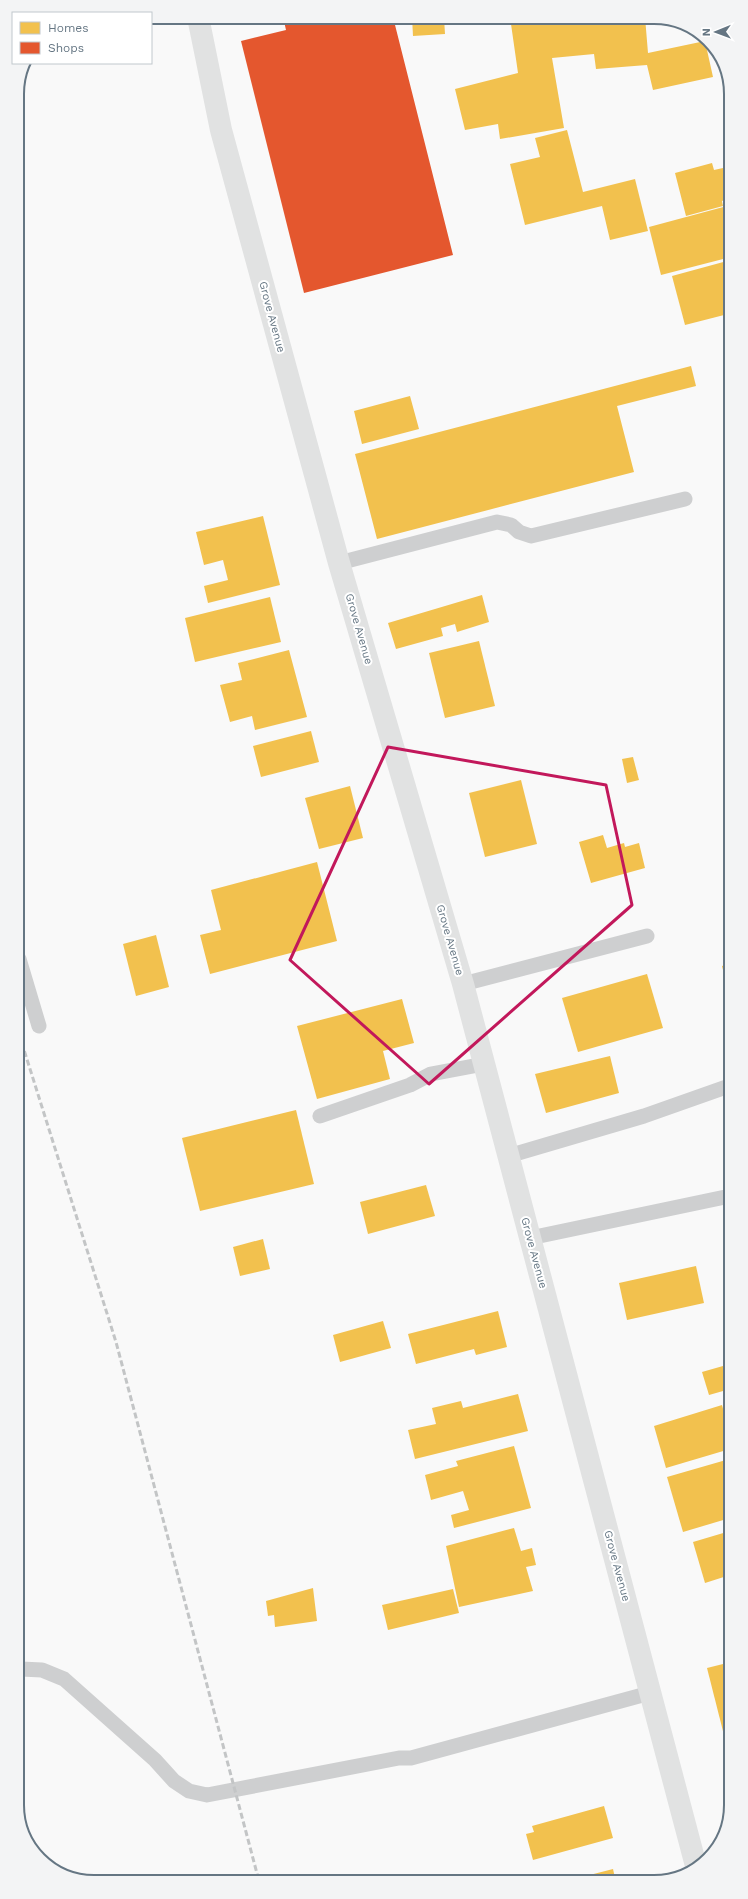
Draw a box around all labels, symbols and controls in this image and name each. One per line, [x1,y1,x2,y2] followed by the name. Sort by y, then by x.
[12,12,152,64] legend
[696,12,736,52] north arrow
[48,21,89,35] text: Homes
[700,28,713,36] text: N
[48,41,84,55] text: Shops
[256,280,288,354] street label: Grove Avenue
[343,592,375,666] street label: Grove Avenue
[434,903,466,977] street label: Grove Avenue
[518,1216,550,1290] street label: Grove Avenue
[601,1529,633,1603] street label: Grove Avenue

